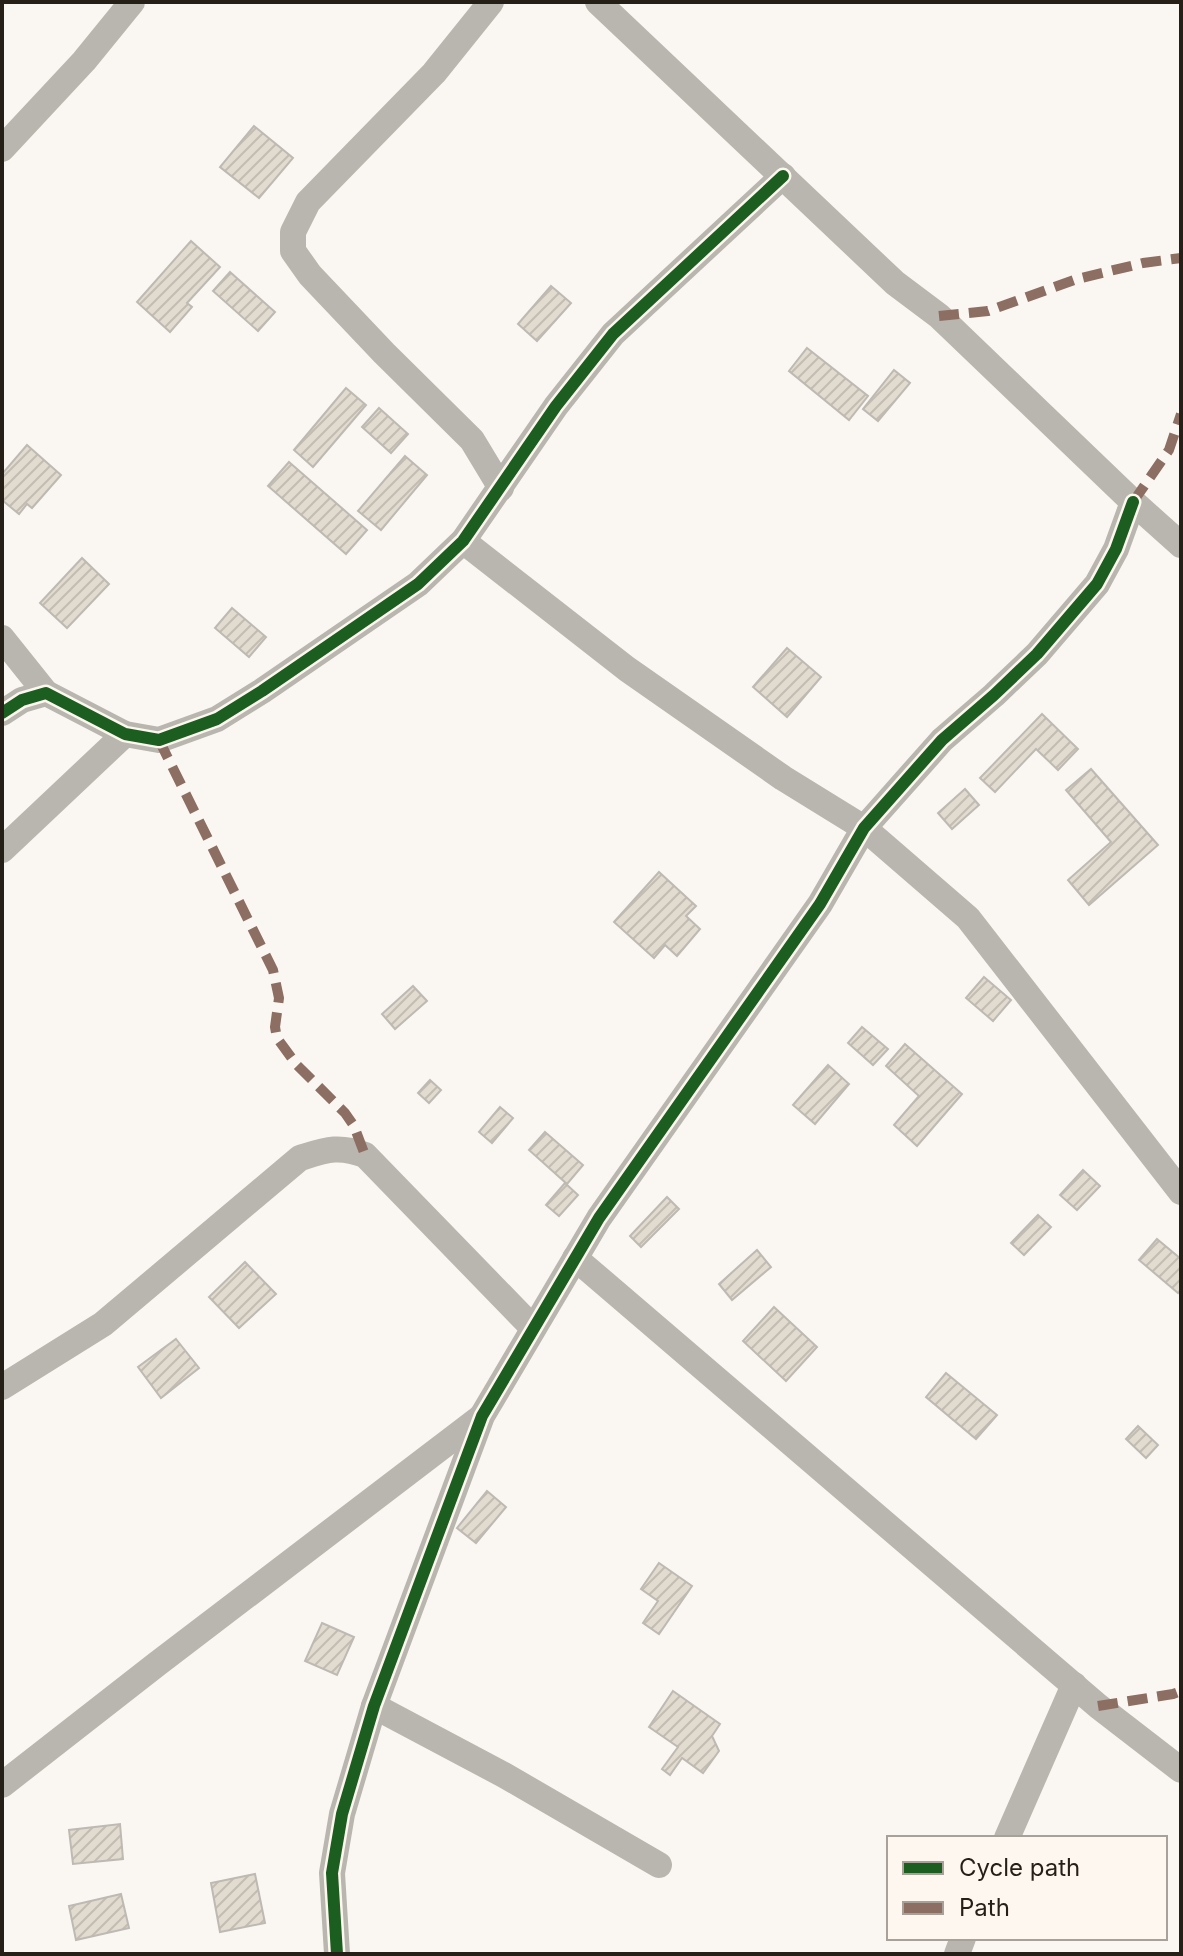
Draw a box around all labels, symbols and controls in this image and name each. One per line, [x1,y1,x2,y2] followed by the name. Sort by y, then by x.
[887,1836,1167,1940] legend
[959,1853,1080,1882] text: Cycle path
[959,1893,1010,1922] text: Path

